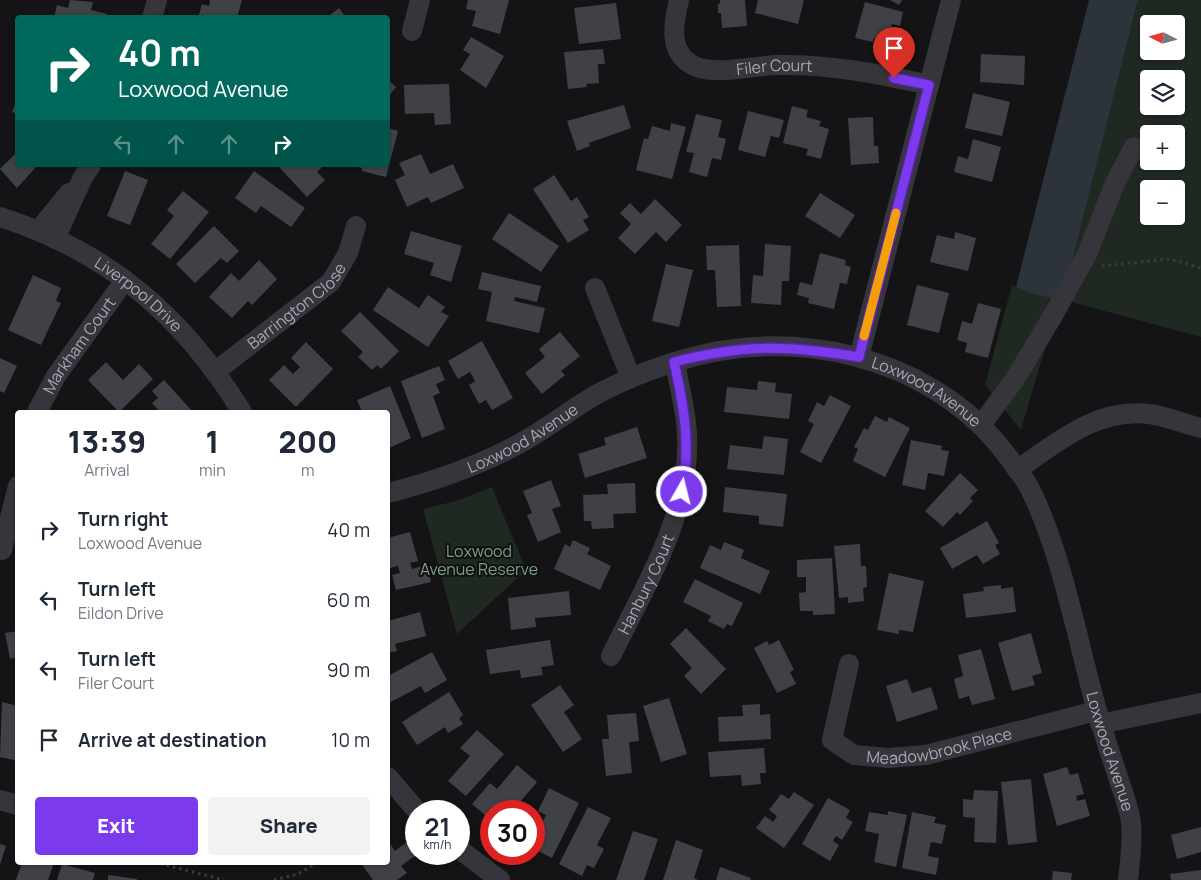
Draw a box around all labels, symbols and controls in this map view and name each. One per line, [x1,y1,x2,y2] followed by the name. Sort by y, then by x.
[1140,15,1185,60] north arrow
[1140,15,1185,225] map controls
[873,27,915,78] pin
[118,29,201,77] text: 40 m
[880,34,908,62] icon: arrive
[35,35,100,100] icon: right
[735,54,813,80] street label: Filer Court
[1140,70,1185,115] button: layers
[118,74,289,104] text: Loxwood Avenue
[1140,125,1185,170] button: +
[109,130,137,158] icon: left
[162,130,190,158] icon: ahead
[215,130,243,158] icon: ahead
[268,130,296,158] icon: right
[1140,180,1185,225] button: −
[91,251,187,336] street label: Liverpool Drive
[243,259,351,354] street label: Barrington Close
[38,292,121,398] street label: Markham Court
[869,351,986,432] street label: Loxwood Avenue
[464,398,582,478] street label: Loxwood Avenue
[68,421,146,462] text: 13:39
[206,421,219,462] text: 1
[279,421,337,462] text: 200
[84,459,130,481] text: Arrival
[199,459,226,481] text: min
[301,459,315,481] text: m
[655,465,707,517] position arrow
[78,506,168,532] text: Turn right
[35,516,63,544] icon: right
[327,517,370,543] text: 40 m
[613,531,679,638] street label: Hanbury Court
[78,532,202,554] text: Loxwood Avenue
[420,540,538,580] park label: Loxwood Avenue Reserve
[78,576,156,602] text: Turn left
[35,586,63,614] icon: left
[327,587,370,613] text: 60 m
[78,602,164,624] text: Eildon Drive
[78,646,156,672] text: Turn left
[35,656,63,684] icon: left
[327,657,370,683] text: 90 m
[78,672,154,694] text: Filer Court
[1081,689,1139,814] street label: Loxwood Avenue
[866,722,1014,769] street label: Meadowbrook Place
[35,726,63,754] icon: arrive
[78,727,267,753] text: Arrive at destination
[331,727,370,753] text: 10 m
[35,797,198,855] button: Exit
[208,797,370,855] button: Share
[480,800,545,865] speed limit sign: 30
[425,809,450,844] text: 21
[424,836,451,853] text: km/h

